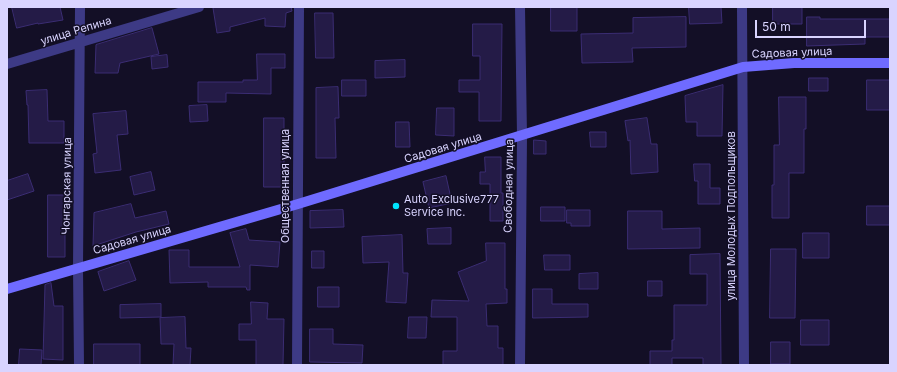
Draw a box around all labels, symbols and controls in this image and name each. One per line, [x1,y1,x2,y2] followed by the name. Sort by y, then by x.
[757,12,868,38] scale bar
[39,14,113,48] street label: улица Репина
[762,19,791,34] text: 50 m
[752,45,832,61] street label: Садовая улица
[279,129,293,243] street label: Общественная улица
[403,130,483,166] street label: Садовая улица
[725,131,739,301] street label: улица Молодых Подпольщиков
[60,137,74,235] street label: Чонгарская улица
[502,139,516,233] street label: Свободная улица
[404,193,499,219] place label: Auto Exclusive777 Service Inc.
[391,201,401,211] marker: Auto Exclusive777 Service Inc.
[91,223,173,257] street label: Садовая улица

